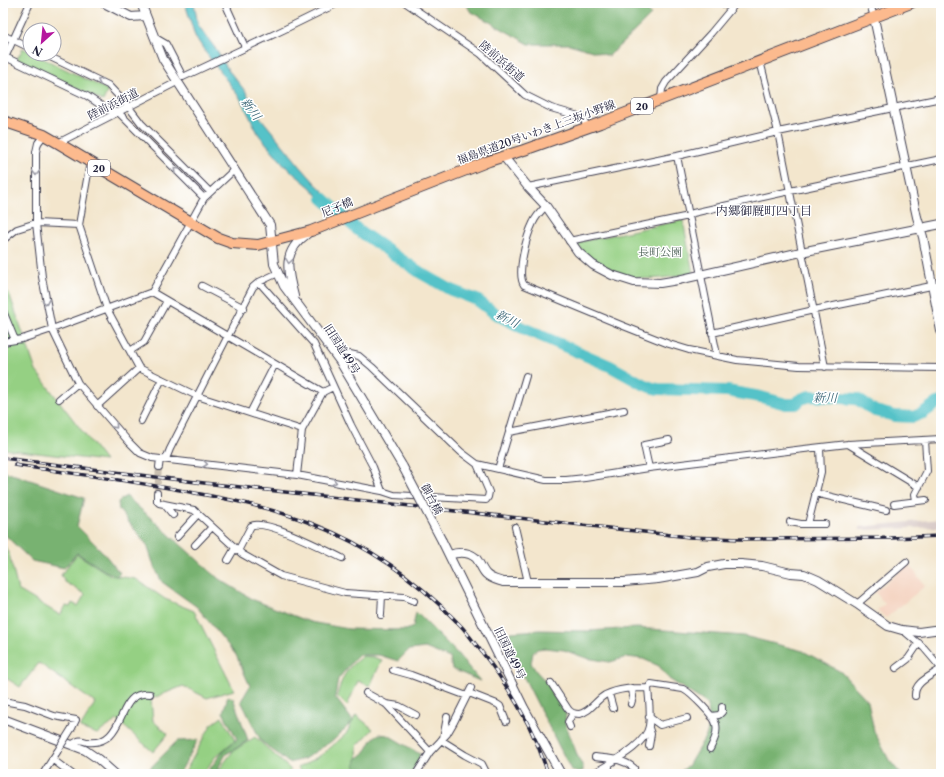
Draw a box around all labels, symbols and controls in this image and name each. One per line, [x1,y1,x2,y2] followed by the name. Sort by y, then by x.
[22,22,62,62] north arrow
[477,38,527,84] street label: 陸前浜街道
[30,42,45,59] text: N
[96,78,104,86] one-way arrow
[85,85,141,123] street label: 陸前浜街道
[238,95,266,124] water label: 新川
[455,97,617,167] street label: 福島県道20号いわき上三坂小野線
[631,98,653,114] road number: 20
[88,160,110,176] road number: 20
[173,168,181,175] one-way arrow
[32,170,40,176] one-way arrow
[319,194,355,220] street label: 尼子橋
[716,203,812,218] district label: 内郷御厩町四丁目
[638,245,682,259] park label: 長町公園
[285,258,294,264] one-way arrow
[42,299,50,305] one-way arrow
[493,306,523,332] water label: 新川
[321,321,363,377] street label: 旧国道49号
[813,390,839,405] water label: 新川
[110,421,117,429] one-way arrow
[202,459,208,468] one-way arrow
[330,477,337,486] one-way arrow
[418,481,446,517] street label: 御台橋
[491,624,529,682] street label: 旧国道49号

